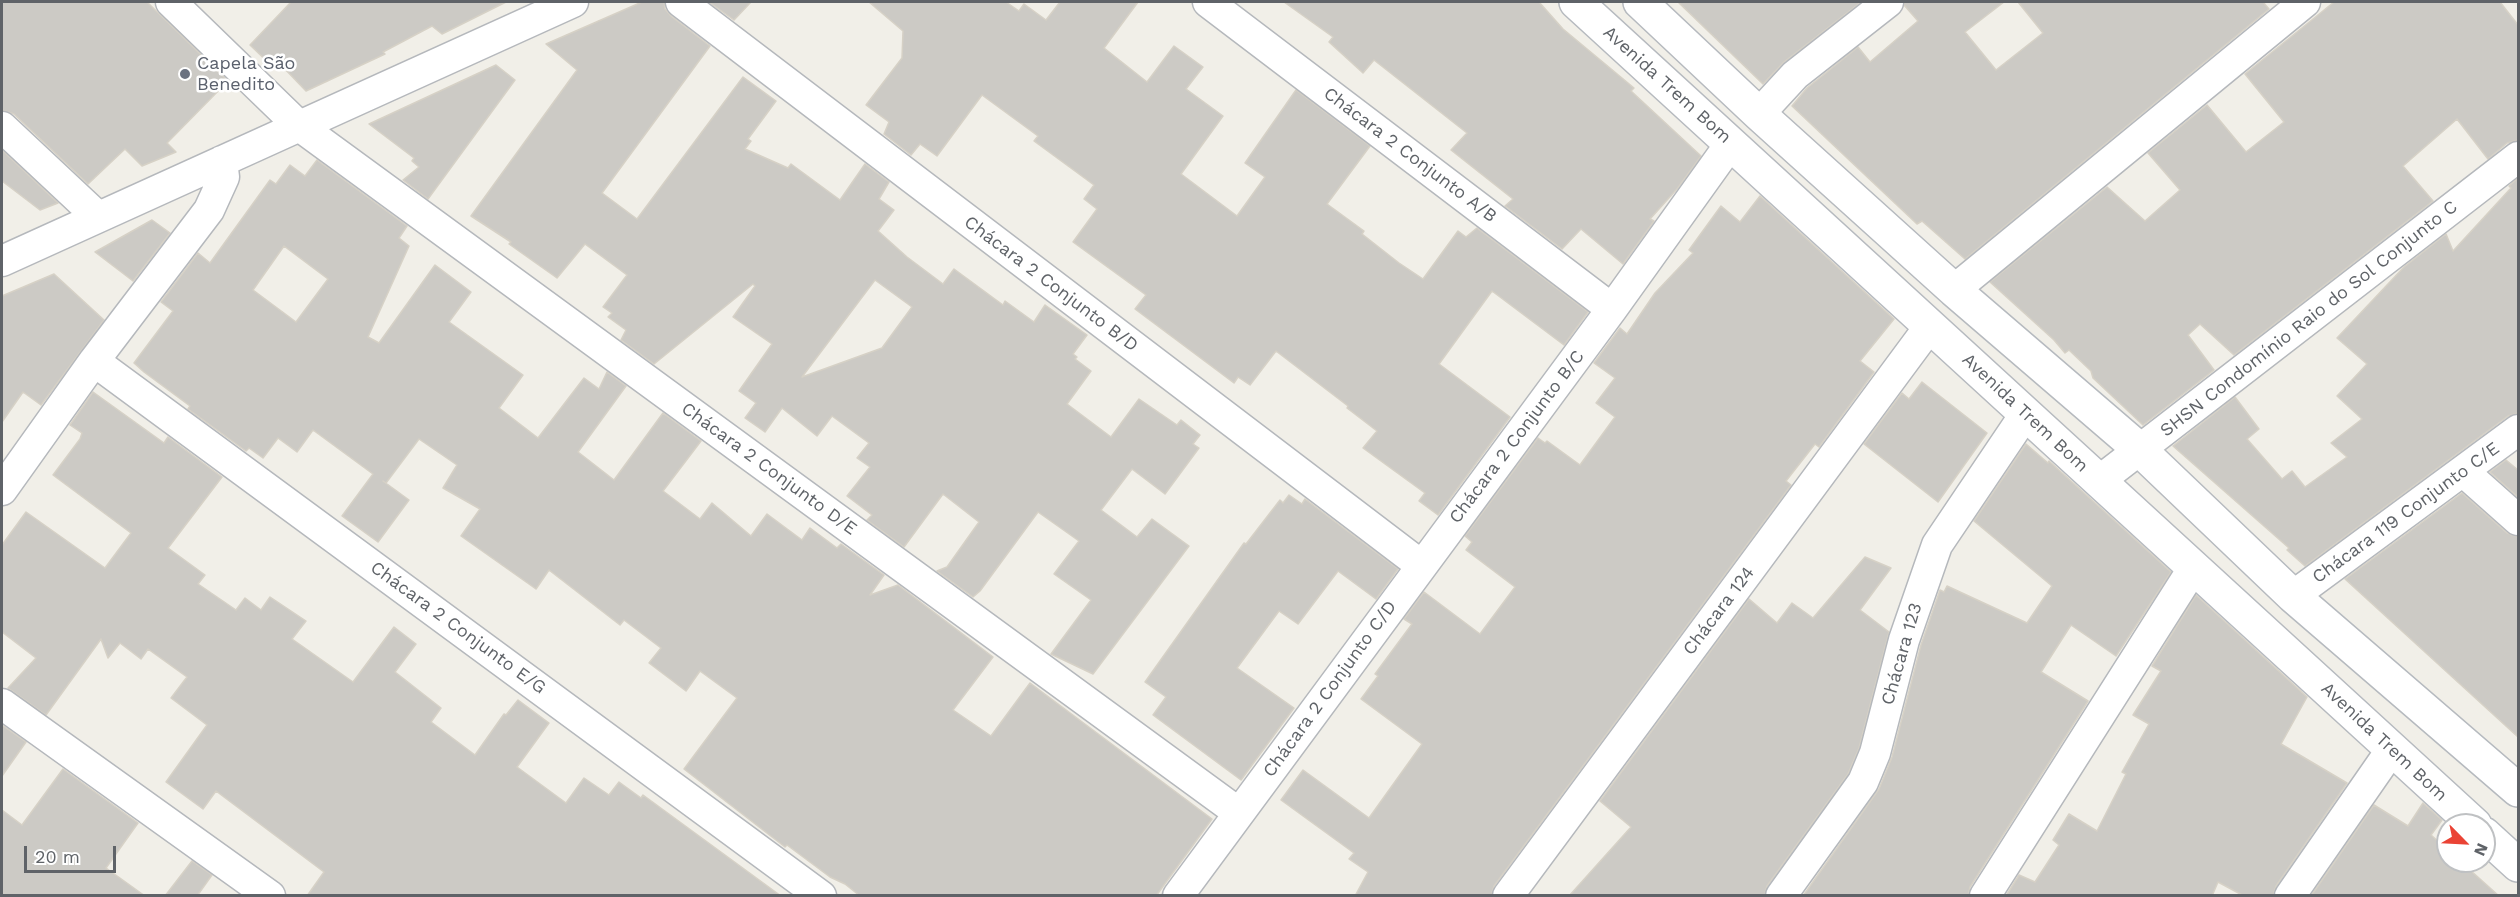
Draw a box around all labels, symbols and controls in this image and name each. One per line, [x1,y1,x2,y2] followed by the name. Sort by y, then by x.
[1599,22,1735,148] street label: Avenida Trem Bom
[197,53,295,96] place label: Capela São Benedito
[178,67,192,81] marker: Capela São Benedito
[1319,83,1501,227] street label: Chácara 2 Conjunto A/B
[2156,196,2462,442] street label: SHSN Condomínio Raio do Sol Conjunto C
[960,211,1142,357] street label: Chácara 2 Conjunto B/D
[1445,346,1589,528] street label: Chácara 2 Conjunto B/C
[1957,349,2093,477] street label: Avenida Trem Bom
[677,398,861,540] street label: Chácara 2 Conjunto D/E
[2308,438,2504,588] street label: Chácara 119 Conjunto C/E
[366,557,550,699] street label: Chácara 2 Conjunto E/G
[1679,562,1759,660] street label: Chácara 124
[1259,597,1401,781] street label: Chácara 2 Conjunto C/D
[1877,600,1927,708] street label: Chácara 123
[2316,678,2452,806] street label: Avenida Trem Bom
[2436,813,2496,873] north arrow
[27,834,118,872] scale bar
[2470,840,2492,859] text: N
[35,846,80,867] text: 20 m

